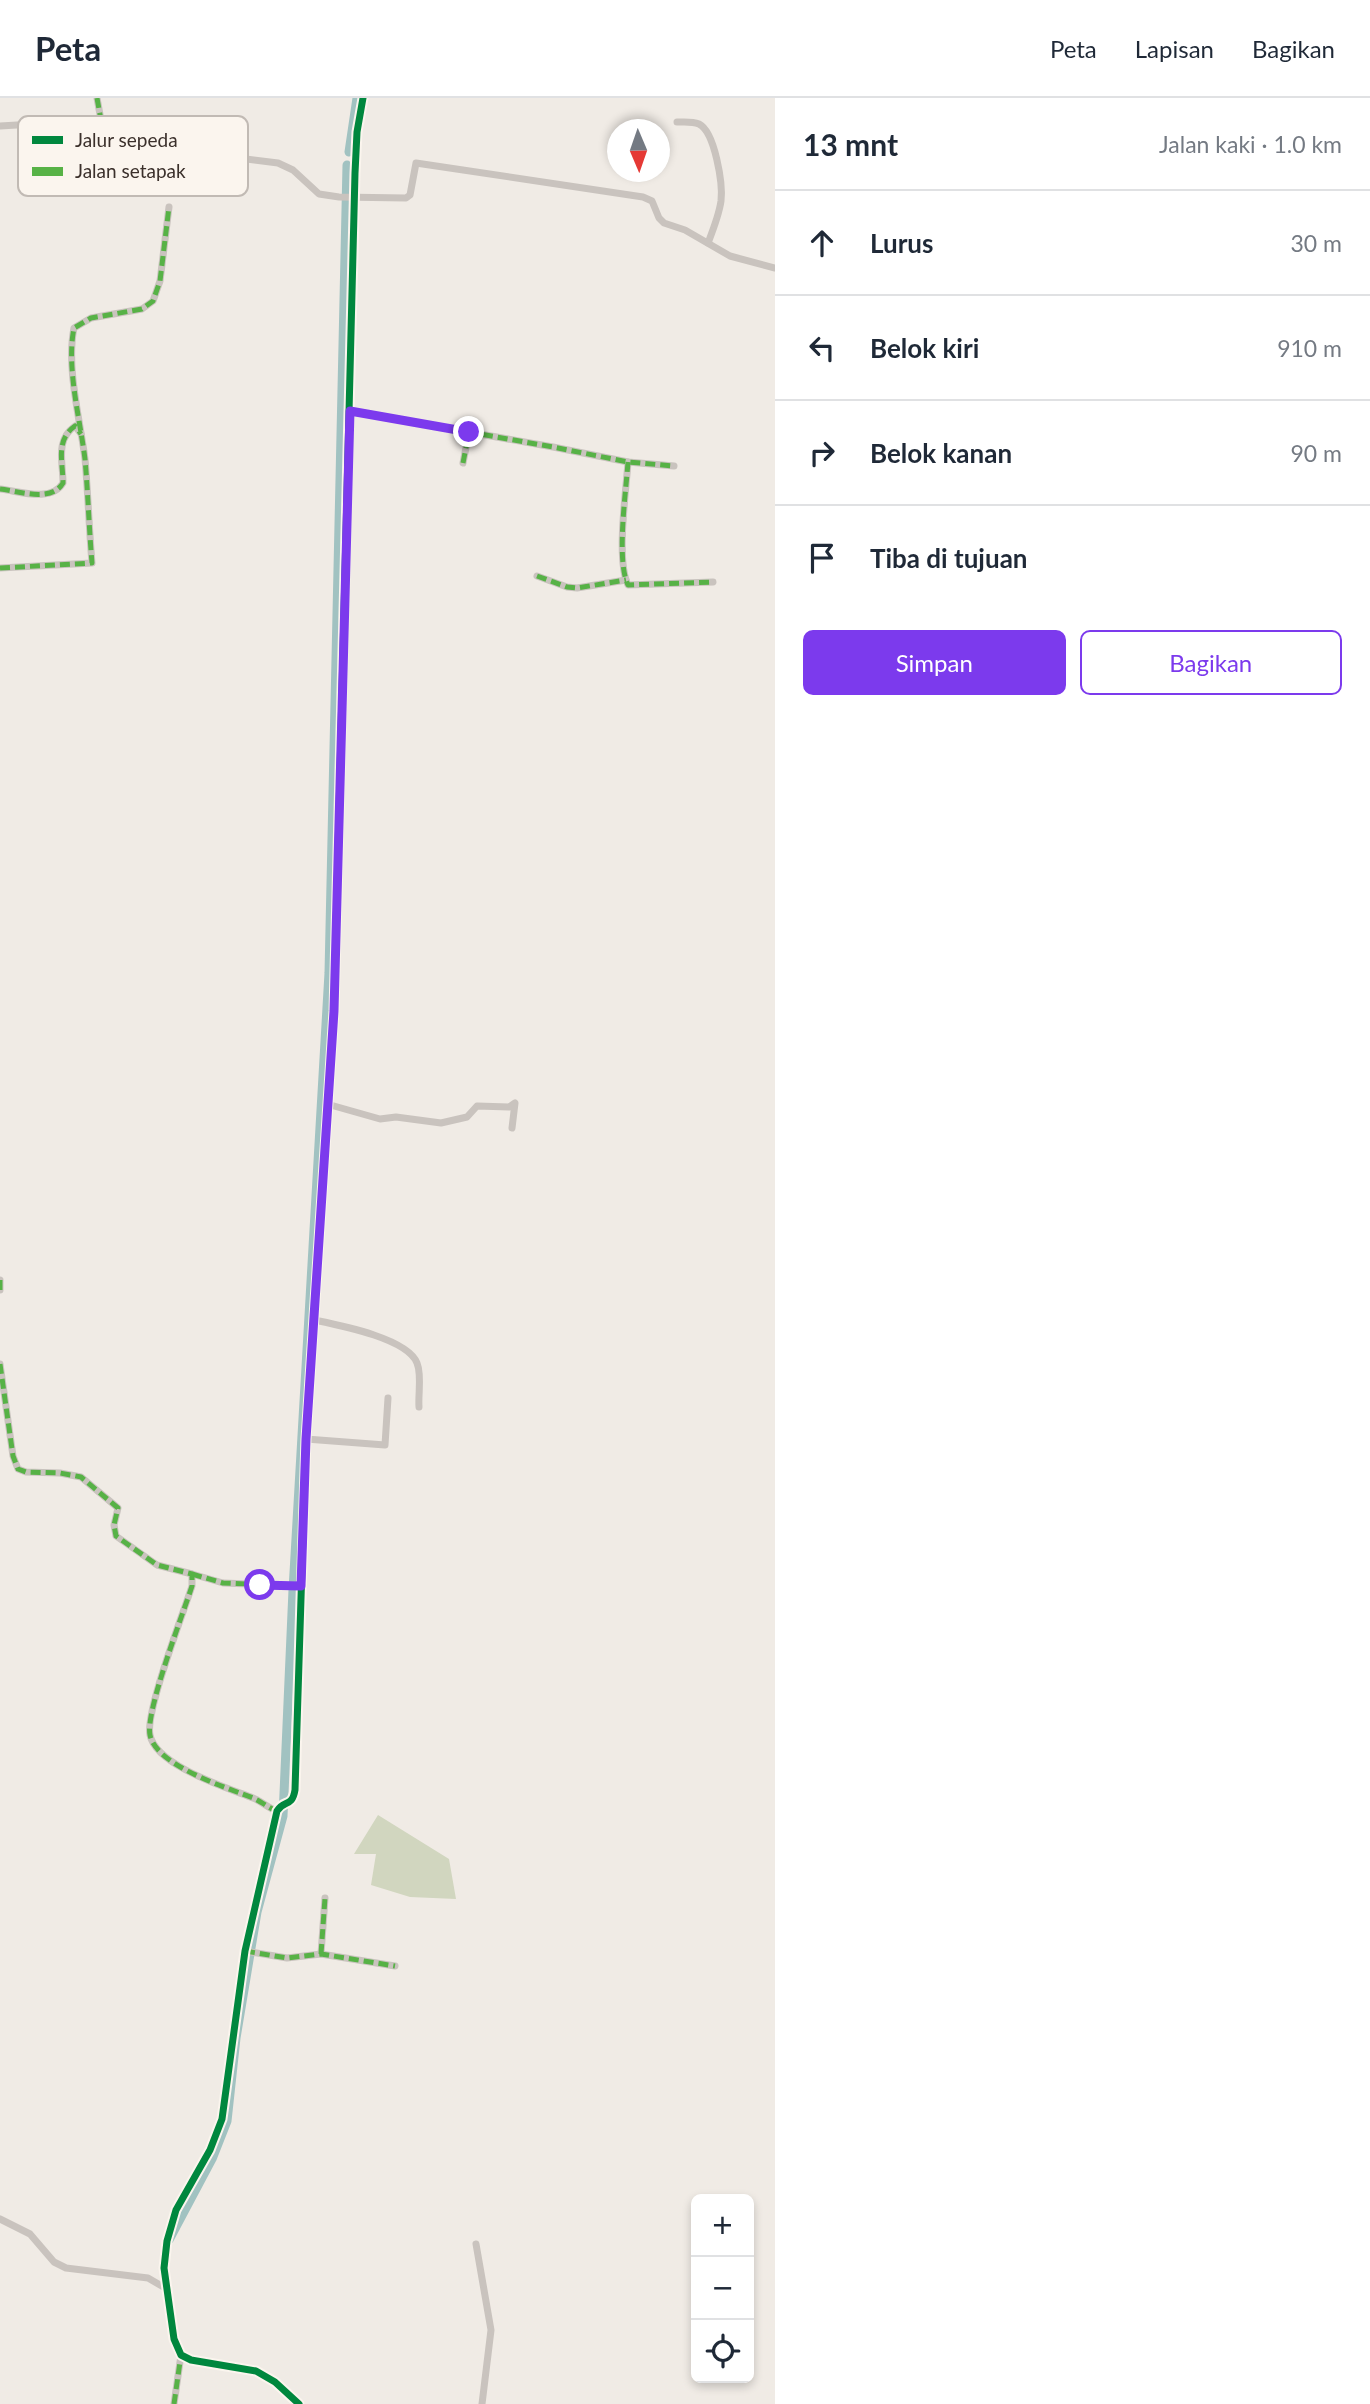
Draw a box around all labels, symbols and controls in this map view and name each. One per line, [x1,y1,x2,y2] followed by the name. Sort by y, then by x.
[35,28,101,68] text: Peta
[1050,34,1097,63] text: Peta
[1135,34,1214,63] text: Lapisan
[1252,34,1335,63] text: Bagikan
[18,116,248,196] legend
[607,119,670,182] north arrow
[803,126,898,162] text: 13 mnt
[75,128,178,151] text: Jalur sepeda
[1159,130,1342,158] text: Jalan kaki · 1.0 km
[75,159,186,182] text: Jalan setapak
[803,224,841,262] icon: ahead
[870,227,933,259] text: Lurus
[1291,229,1342,257] text: 30 m
[803,329,841,367] icon: left
[870,332,979,364] text: Belok kiri
[1277,334,1342,362] text: 910 m
[453,416,484,447] route end
[803,434,841,472] icon: right
[870,437,1012,469] text: Belok kanan
[1291,439,1342,467] text: 90 m
[803,539,841,577] icon: arrive
[870,542,1028,574] text: Tiba di tujuan
[803,630,1066,695] button: Simpan
[1080,630,1342,695] button: Bagikan
[244,1569,275,1600] route start
[691,2194,754,2383] map controls
[691,2194,754,2257] button: +
[691,2257,754,2320] button: −
[691,2320,754,2383] button: locate

